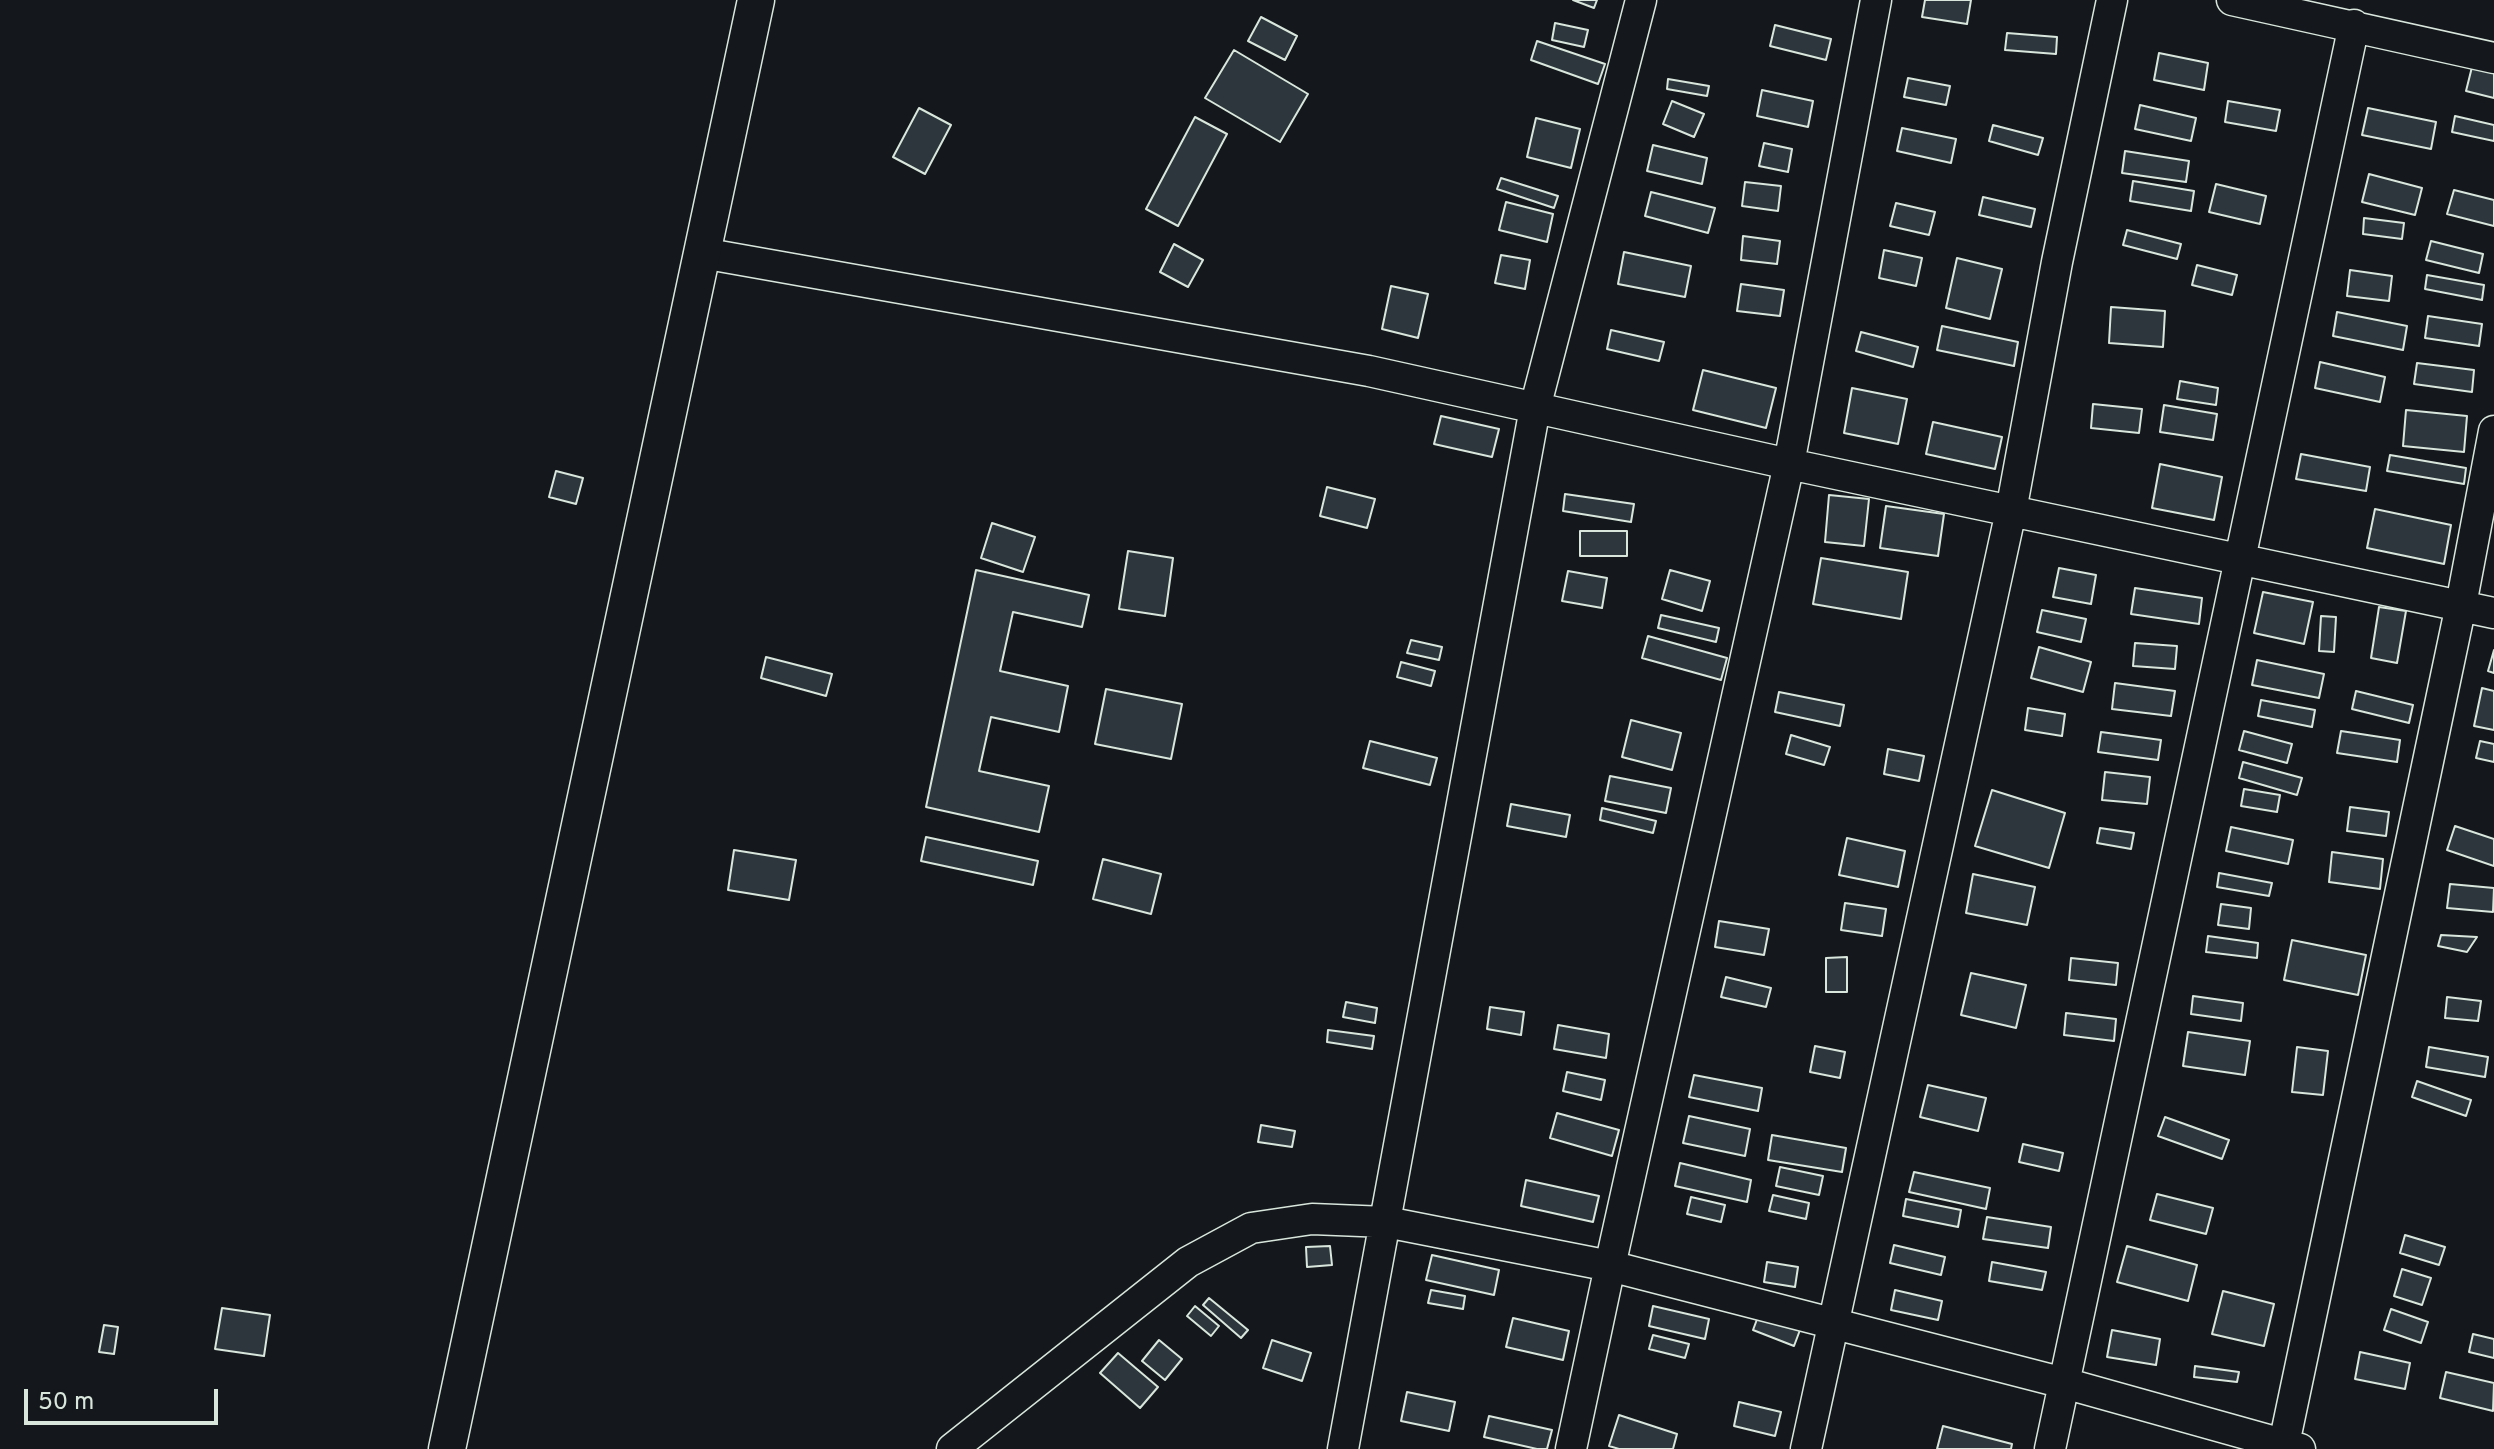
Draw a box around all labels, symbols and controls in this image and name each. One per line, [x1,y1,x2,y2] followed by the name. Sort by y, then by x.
[28,1373,222,1423] scale bar
[38,1388,94,1418] text: 50 m

